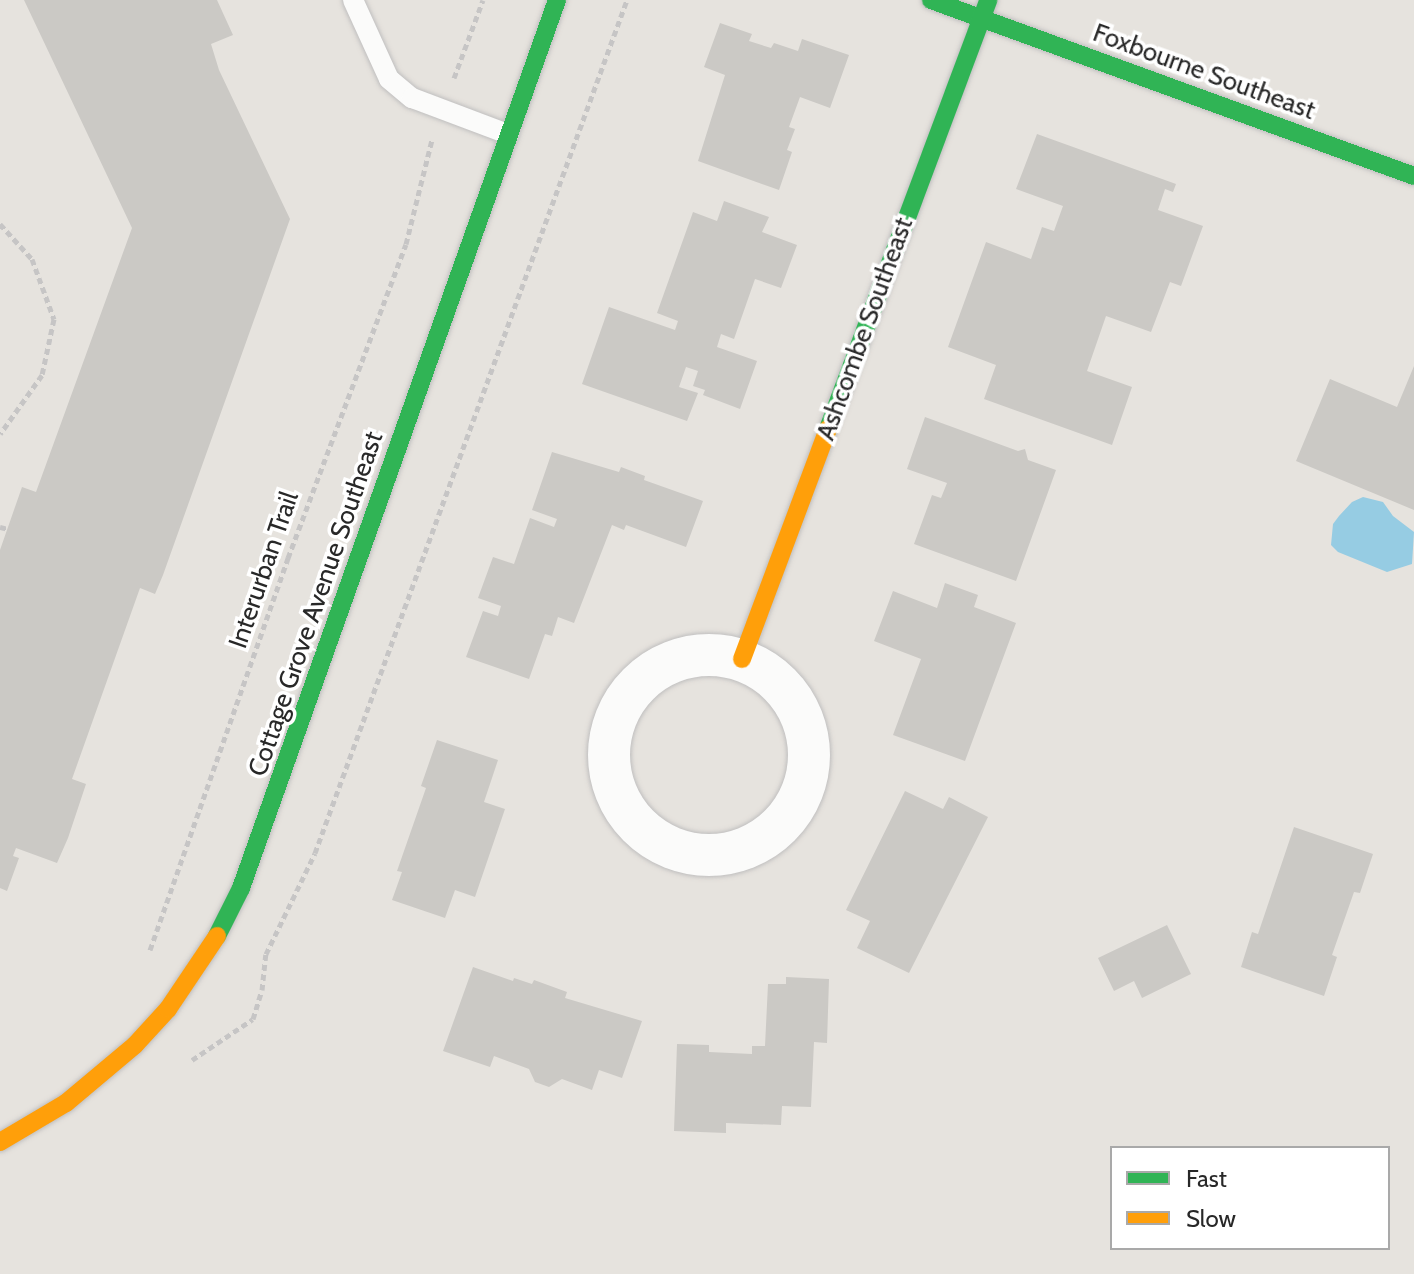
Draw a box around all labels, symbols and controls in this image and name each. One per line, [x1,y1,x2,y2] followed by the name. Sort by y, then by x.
[1089,17,1319,127] street label: Foxbourne Southeast
[810,214,920,444] street label: Ashcombe Southeast
[242,428,390,780] street label: Cottage Grove Avenue Southeast
[223,487,305,653] street label: Interurban Trail
[1110,1146,1390,1250] legend
[1186,1164,1227,1193] text: Fast
[1186,1204,1236,1233] text: Slow

